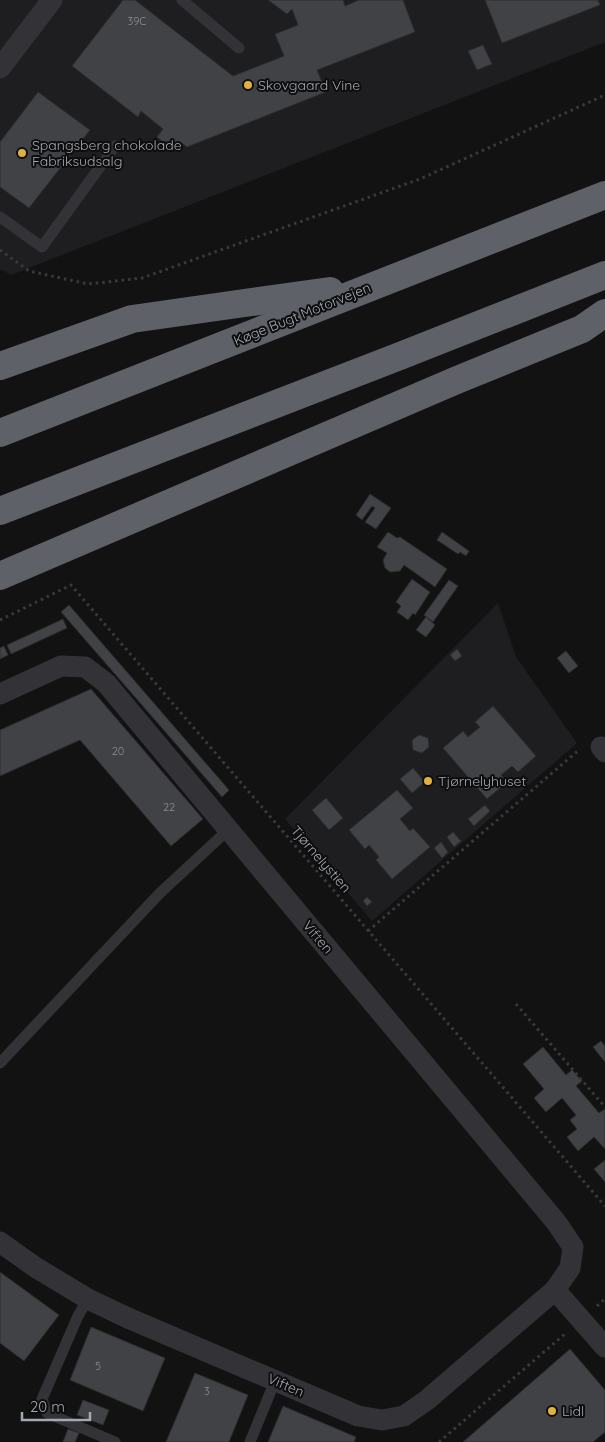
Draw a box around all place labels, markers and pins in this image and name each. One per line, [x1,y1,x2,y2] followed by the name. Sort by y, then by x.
[258,76,360,94] place label: Skovgaard Vine
[242,79,254,91] marker: Skovgaard Vine
[32,136,182,170] place label: Spangsberg chokolade Fabriksudsalg
[16,147,28,159] marker: Spangsberg chokolade Fabriksudsalg
[438,772,526,790] place label: Tjørnelyhuset
[422,775,434,787] marker: Tjørnelyhuset
[562,1402,584,1420] place label: Lidl
[546,1405,558,1417] marker: Lidl

